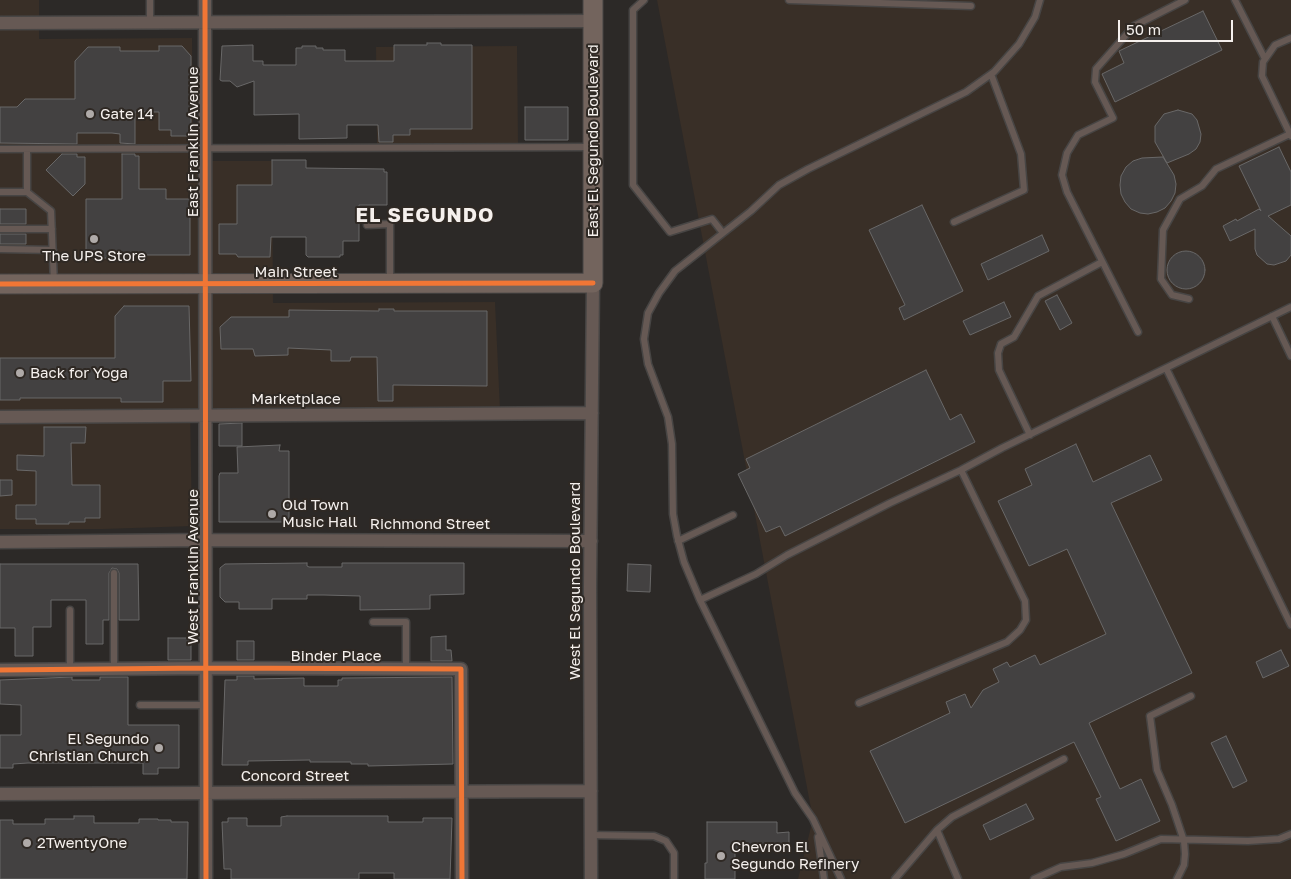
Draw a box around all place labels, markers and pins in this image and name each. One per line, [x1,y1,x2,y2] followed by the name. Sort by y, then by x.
[100,105,154,123] place label: Gate 14
[84,108,96,120] marker: Gate 14
[88,233,100,245] marker: The UPS Store
[42,247,146,265] place label: The UPS Store
[30,364,128,382] place label: Back for Yoga
[14,367,26,379] marker: Back for Yoga
[282,496,357,531] place label: Old Town Music Hall
[266,508,278,520] marker: Old Town Music Hall
[29,730,149,765] place label: El Segundo Christian Church
[153,742,165,754] marker: El Segundo Christian Church
[37,834,127,852] place label: 2TwentyOne
[21,837,33,849] marker: 2TwentyOne
[731,838,860,873] place label: Chevron El Segundo Refinery
[715,850,727,862] marker: Chevron El Segundo Refinery

